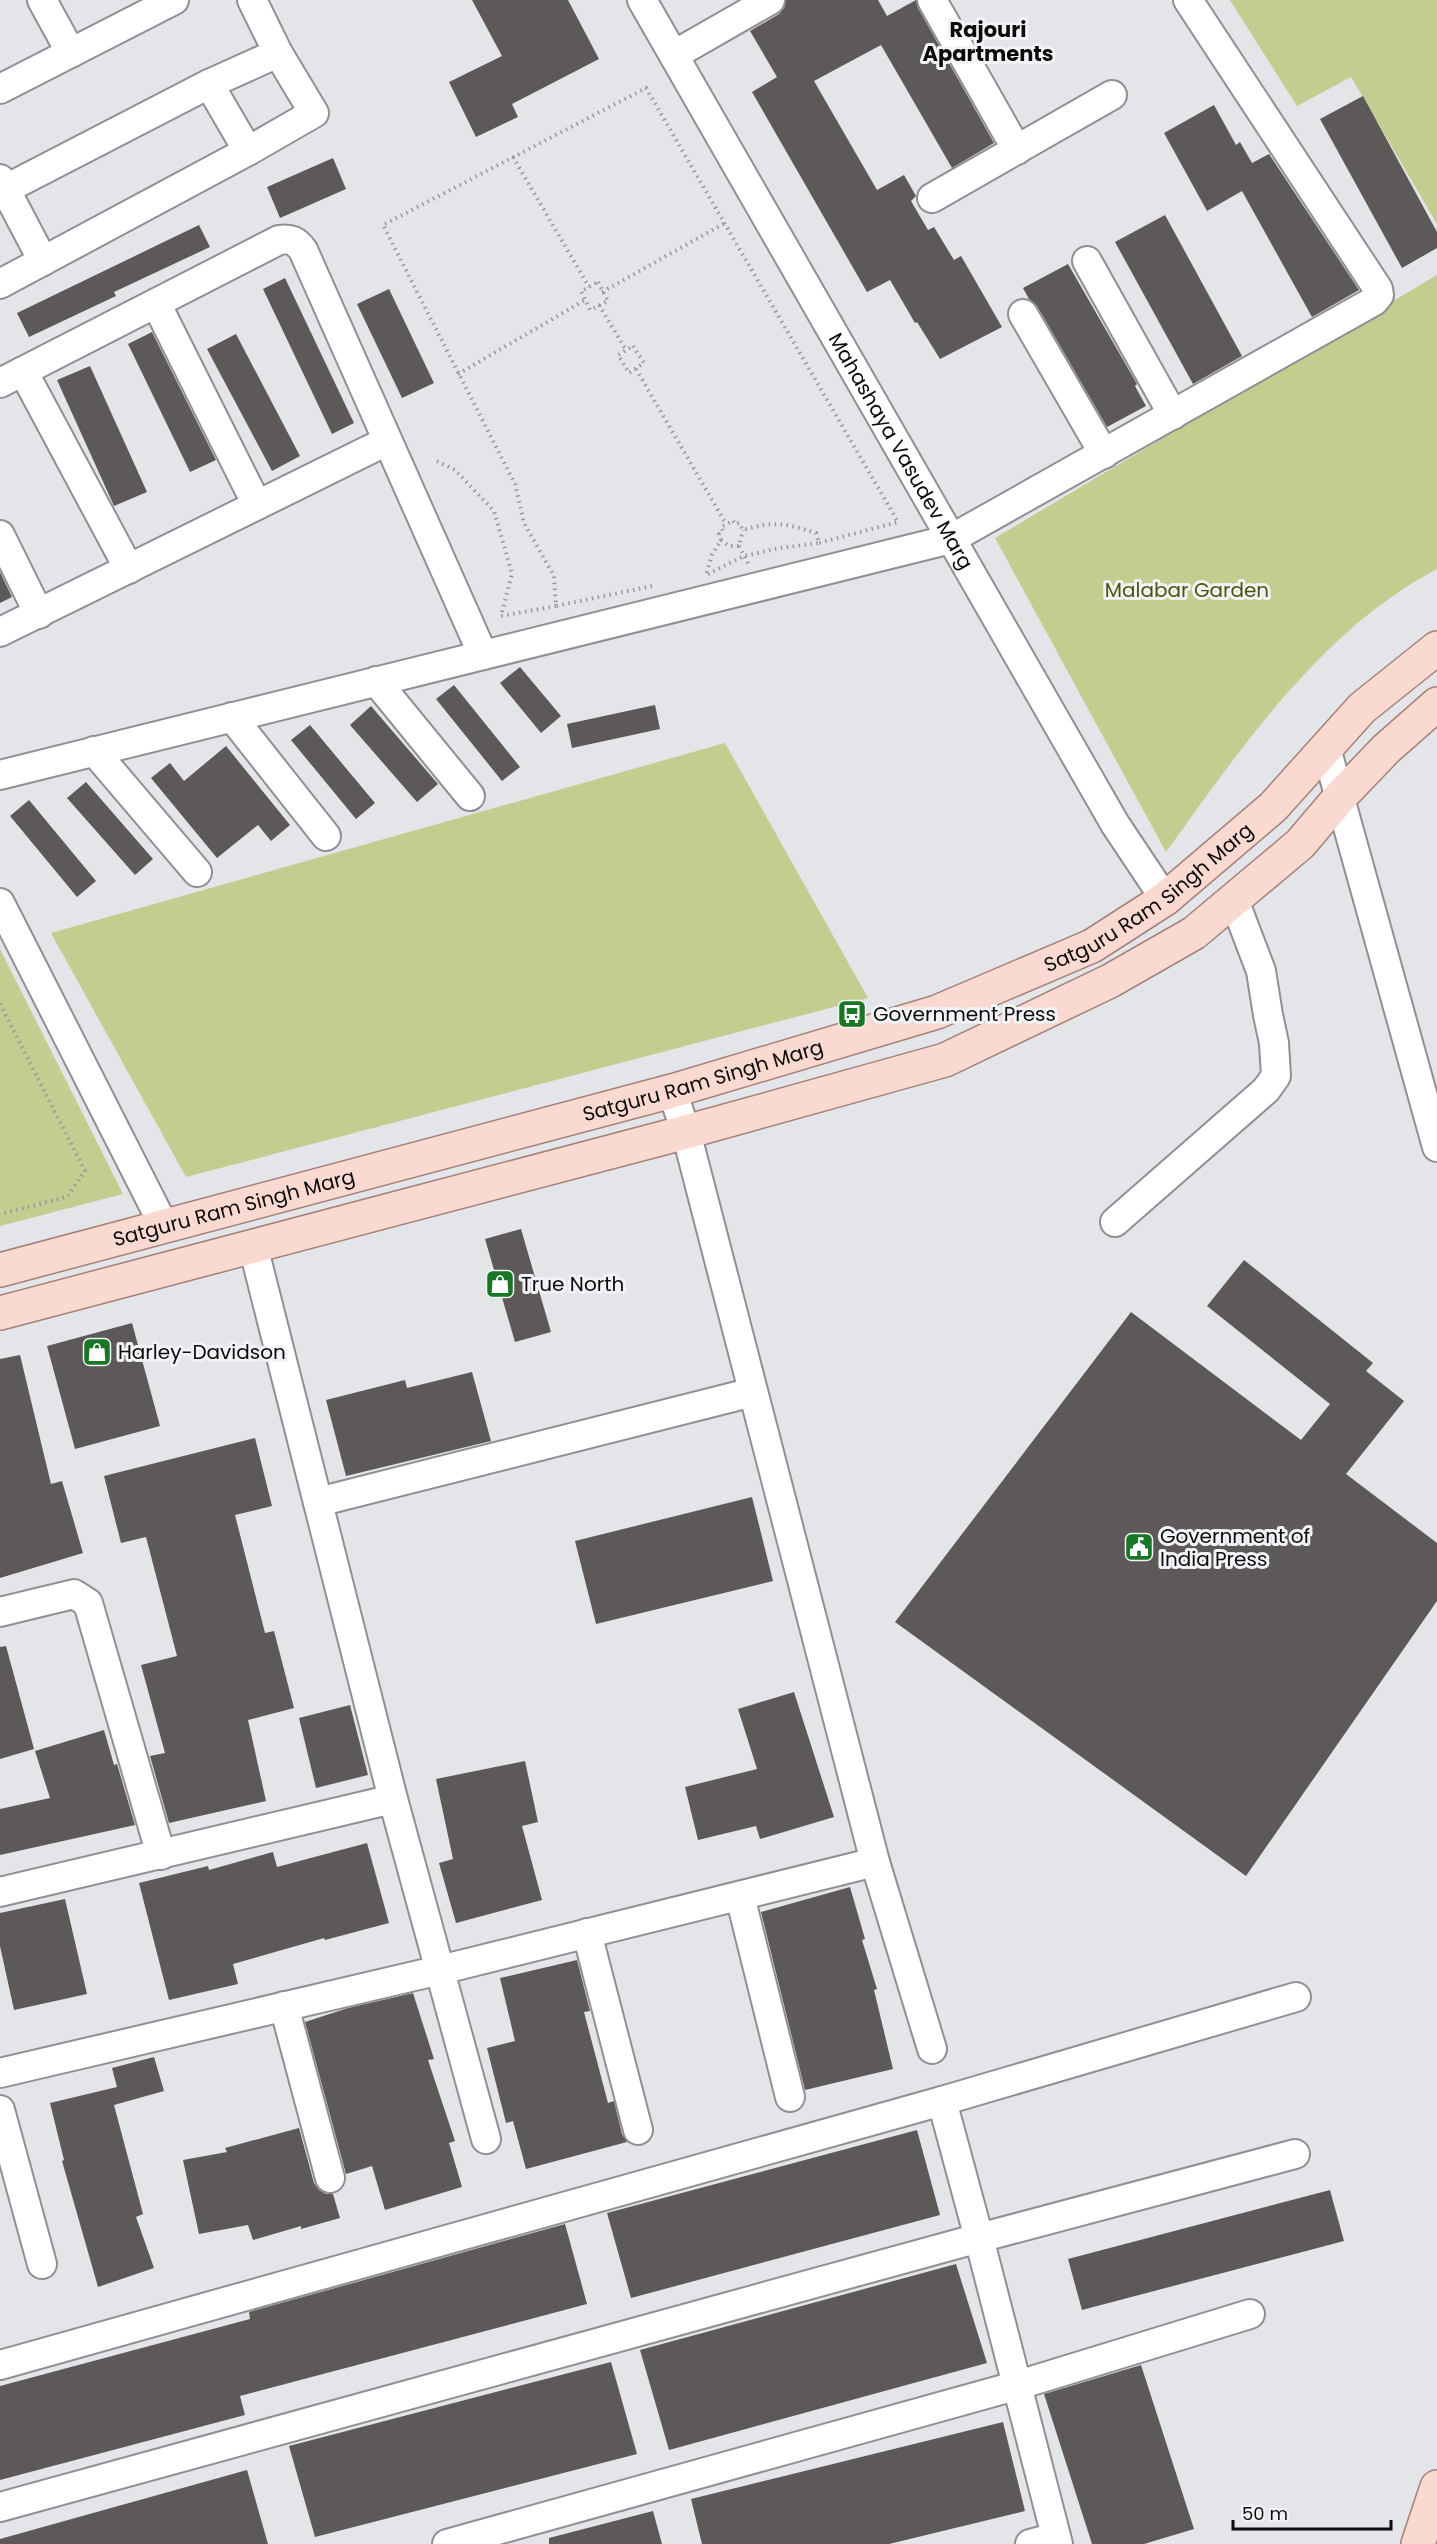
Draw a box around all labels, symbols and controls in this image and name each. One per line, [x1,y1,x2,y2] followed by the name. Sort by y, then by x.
[922,15,1054,68] district label: Rajouri Apartments
[822,328,980,574] street label: Mahashaya Vasudev Marg
[1105,576,1269,604] park label: Malabar Garden
[1040,816,1259,979] street label: Satguru Ram Singh Marg
[836,998,868,1030] bus stop icon: Government Press
[873,1000,1056,1028] place label: Government Press
[580,1033,827,1128] street label: Satguru Ram Singh Marg
[110,1162,358,1253] street label: Satguru Ram Singh Marg
[484,1268,516,1300] shop icon: True North
[521,1270,624,1298] place label: True North
[81,1336,113,1368] shop icon: Harley-Davidson
[118,1338,286,1366] place label: Harley-Davidson
[1160,1522,1310,1573] place label: Government of India Press
[1123,1531,1155,1563] public building icon: Government of India Press
[1233,2493,1390,2531] scale bar
[1242,2501,1288,2526] text: 50 m

